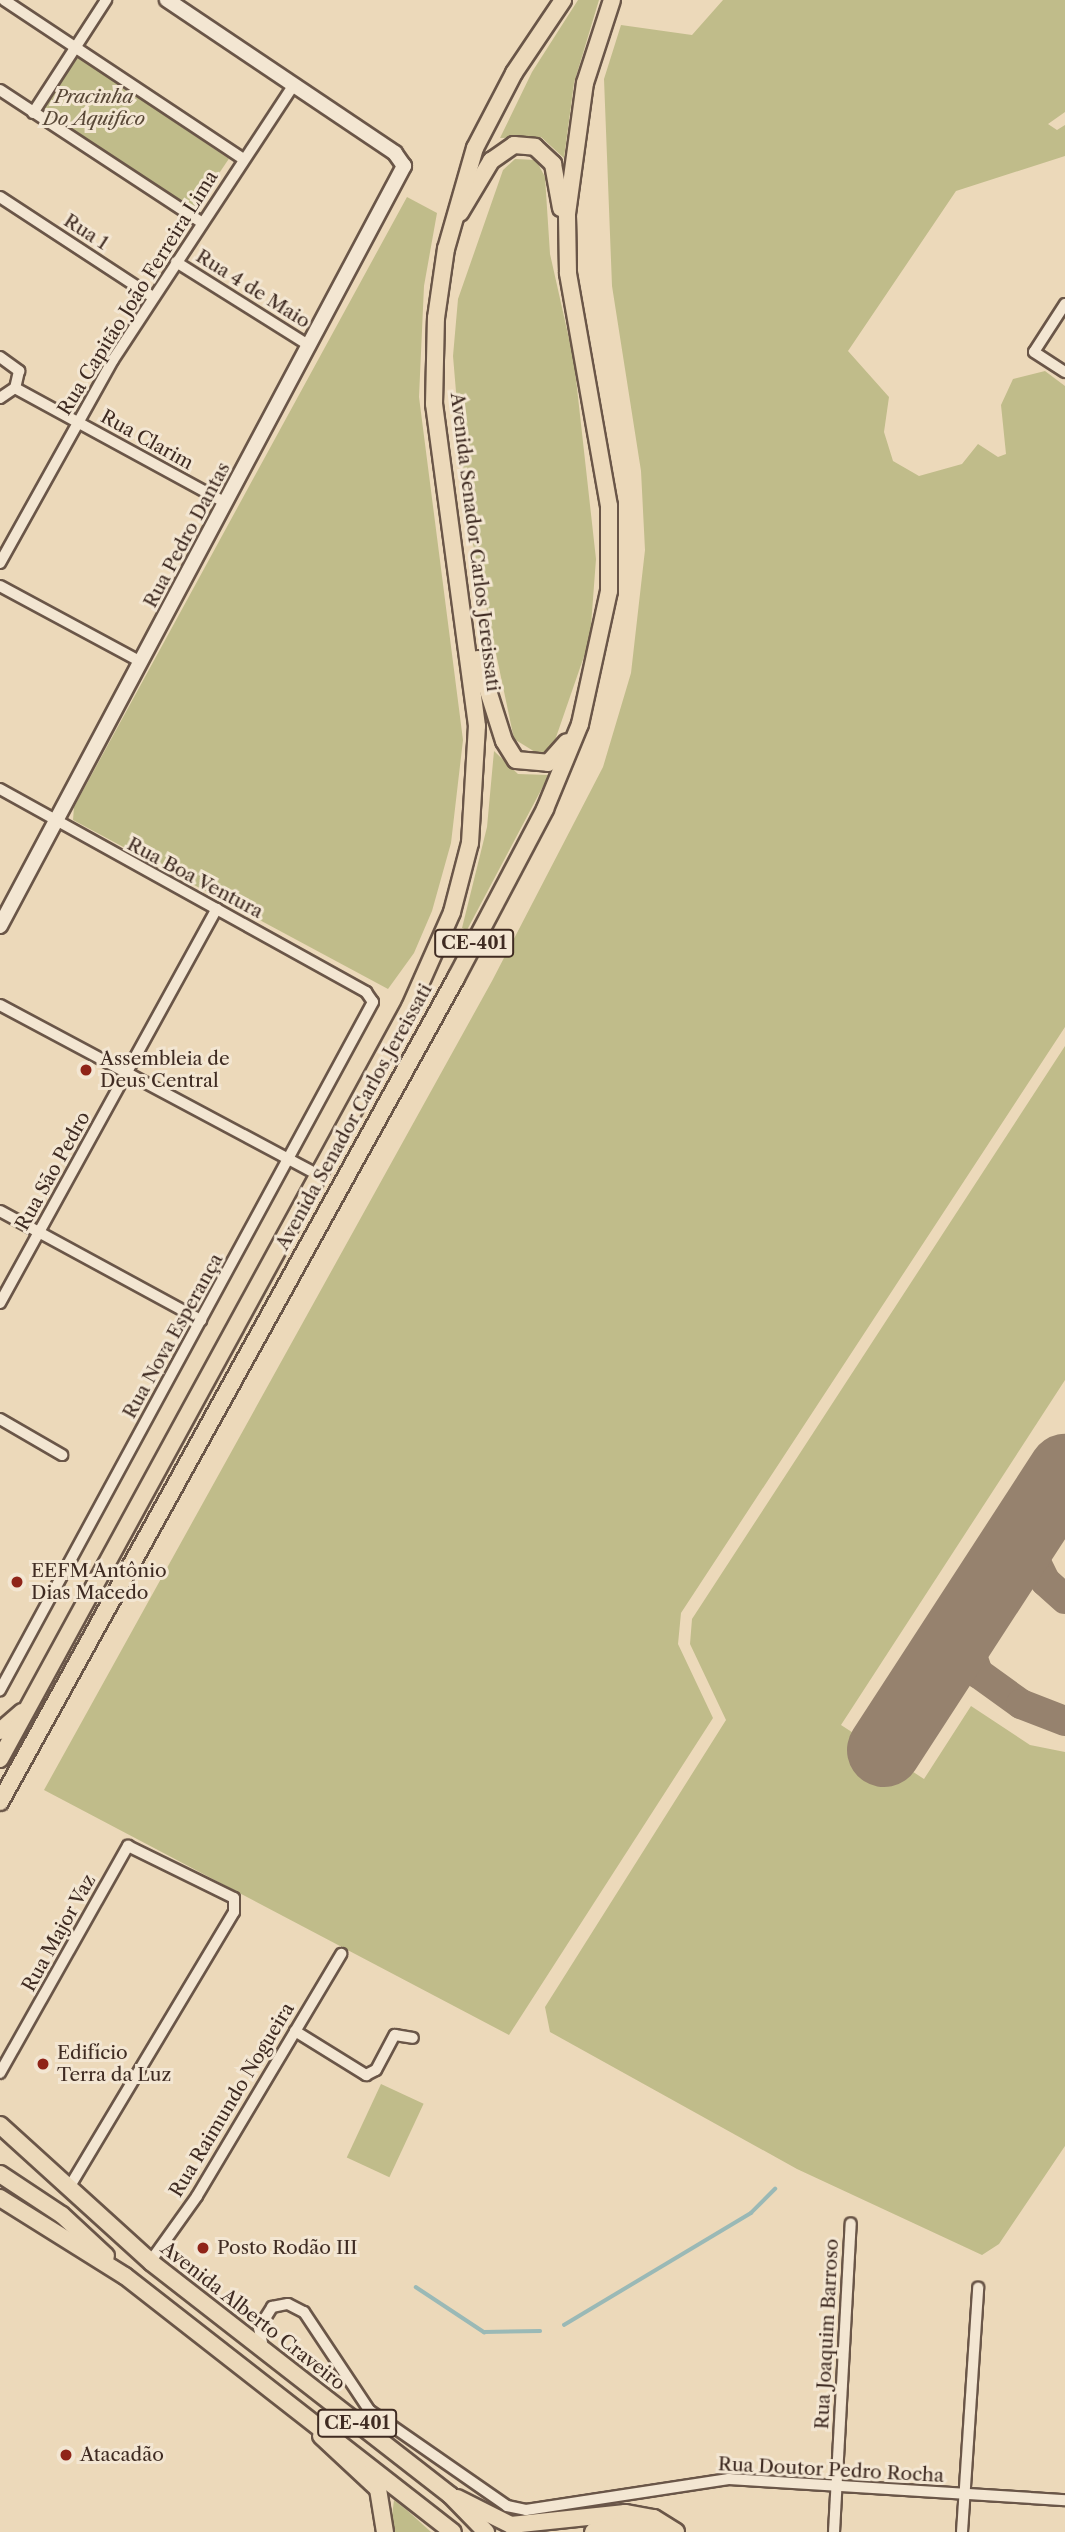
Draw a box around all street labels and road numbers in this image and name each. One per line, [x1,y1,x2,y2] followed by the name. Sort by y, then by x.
[53,166,223,420] street label: Rua Capitão João Ferreira Lima
[59,209,113,255] street label: Rua 1
[192,245,314,333] street label: Rua 4 de Maio
[445,391,505,693] street label: Avenida Senador Carlos Jereissati
[97,405,197,475] street label: Rua Clarim
[139,458,235,612] street label: Rua Pedro Dantas
[123,832,267,924] street label: Rua Boa Ventura
[434,928,514,958] road number: CE-401
[271,980,437,1254] street label: Avenida Senador Carlos Jereissati
[11,1108,95,1234] street label: Rua São Pedro
[118,1249,228,1423] street label: Rua Nova Esperança
[17,1870,101,1996] street label: Rua Major Vaz
[165,1999,299,2201] street label: Rua Raimundo Nogueira
[156,2237,350,2395] street label: Avenida Alberto Craveiro
[811,2238,843,2430] street label: Rua Joaquim Barroso
[317,2409,397,2438] road number: CE-401
[717,2453,945,2487] street label: Rua Doutor Pedro Rocha

